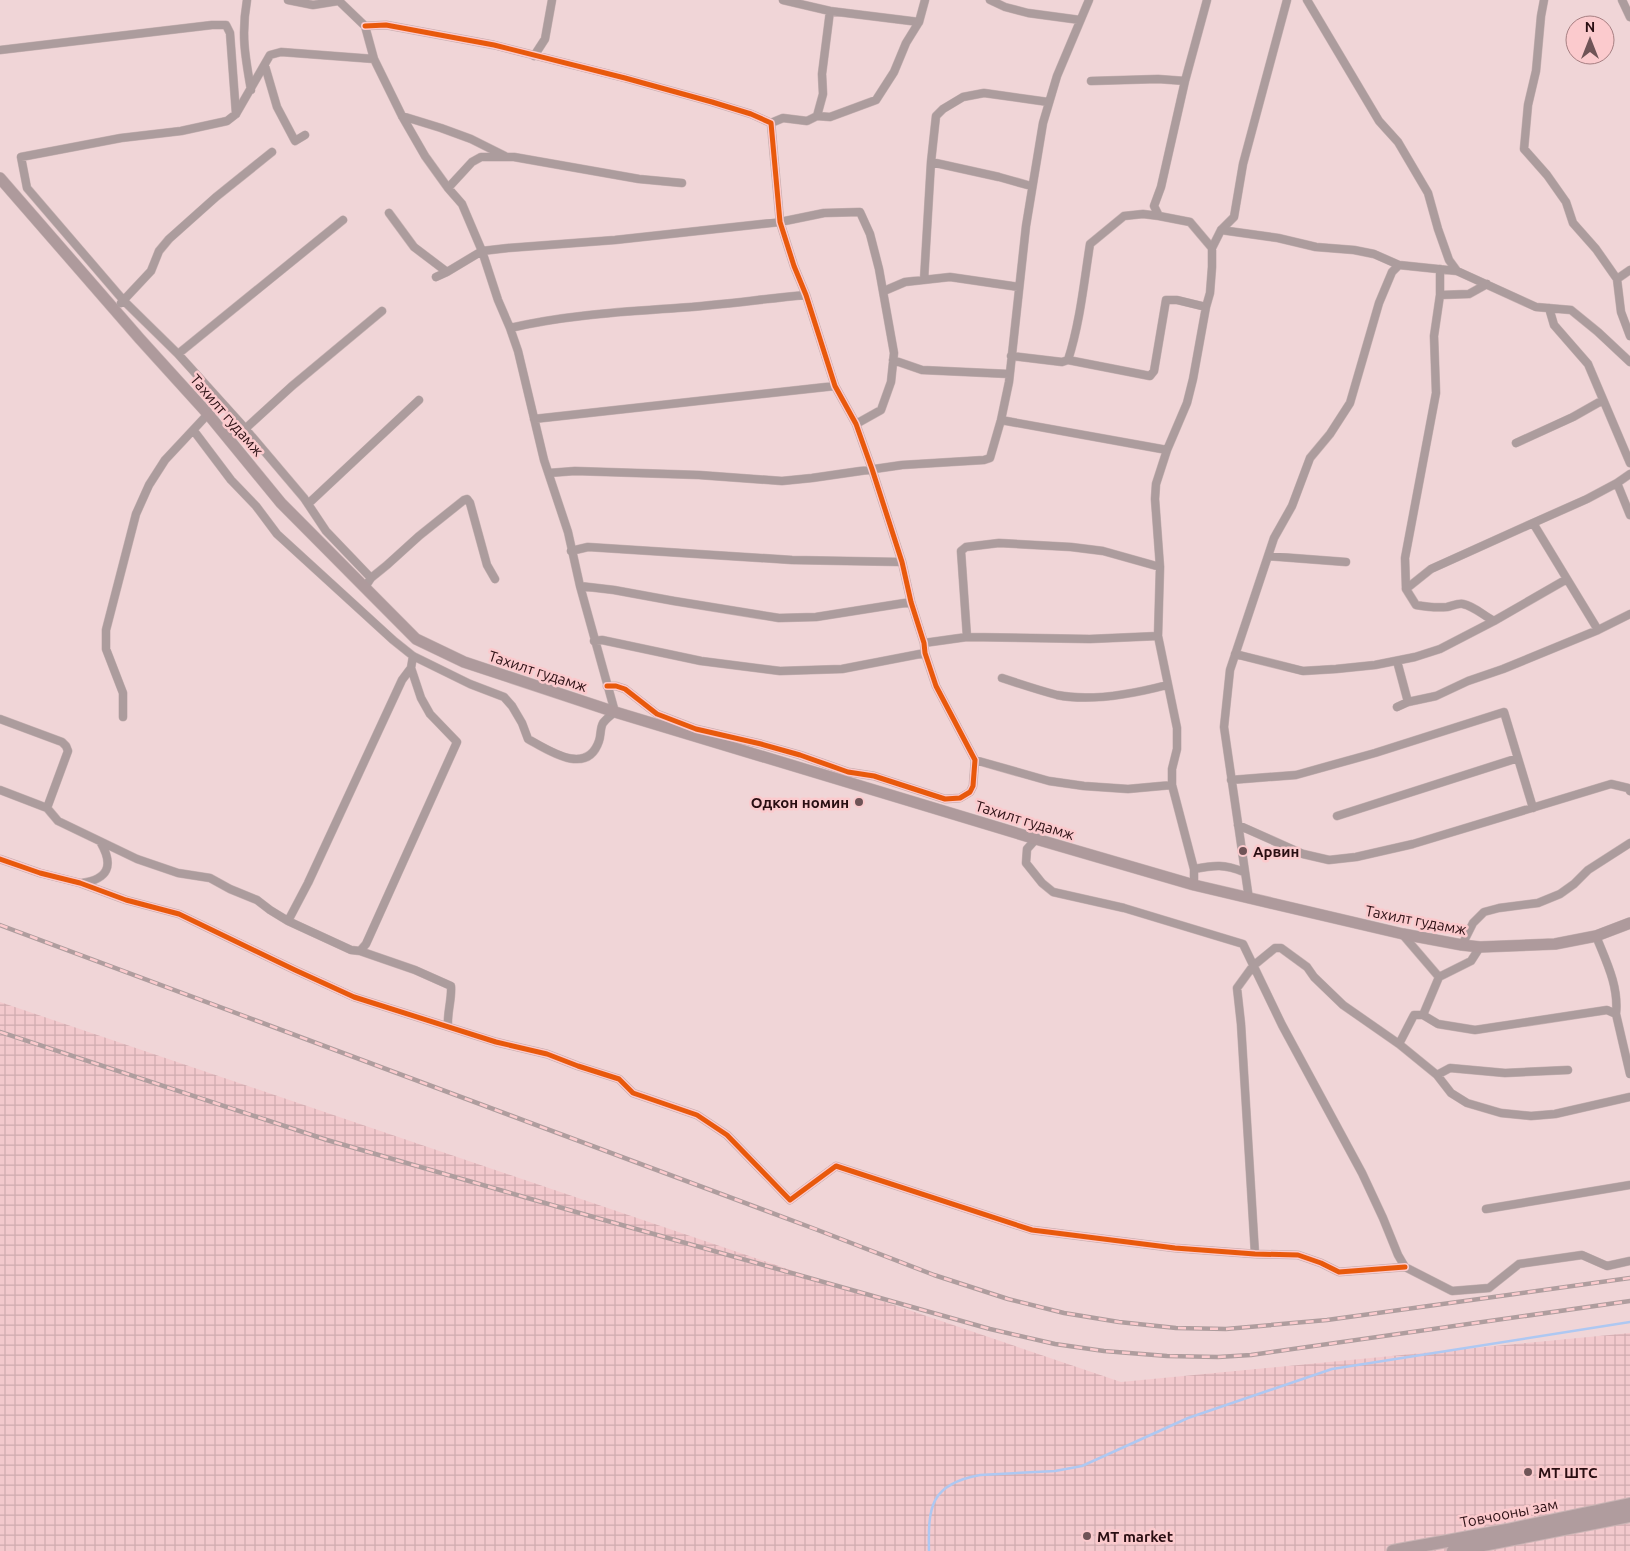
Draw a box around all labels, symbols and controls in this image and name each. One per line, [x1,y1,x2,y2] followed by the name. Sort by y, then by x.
[1565,15,1615,65] north arrow
[1585,19,1595,35] text: N
[187,371,267,459] street label: Тахилт гудамж
[487,647,589,695] street label: Тахилт гудамж
[751,794,849,811] place label: Одкон номин
[853,796,865,808] marker: Одкон номин
[973,797,1077,843] street label: Тахилт гудамж
[1253,843,1299,860] place label: Арвин
[1237,845,1249,857] marker: Арвин
[1364,902,1468,938] street label: Тахилт гудамж
[1538,1464,1598,1481] place label: MT ШТС
[1522,1466,1534,1478] marker: MT ШТС
[1459,1495,1559,1531] street label: Товчооны зам
[1097,1528,1174,1545] place label: MT market
[1081,1530,1093,1542] marker: MT market

